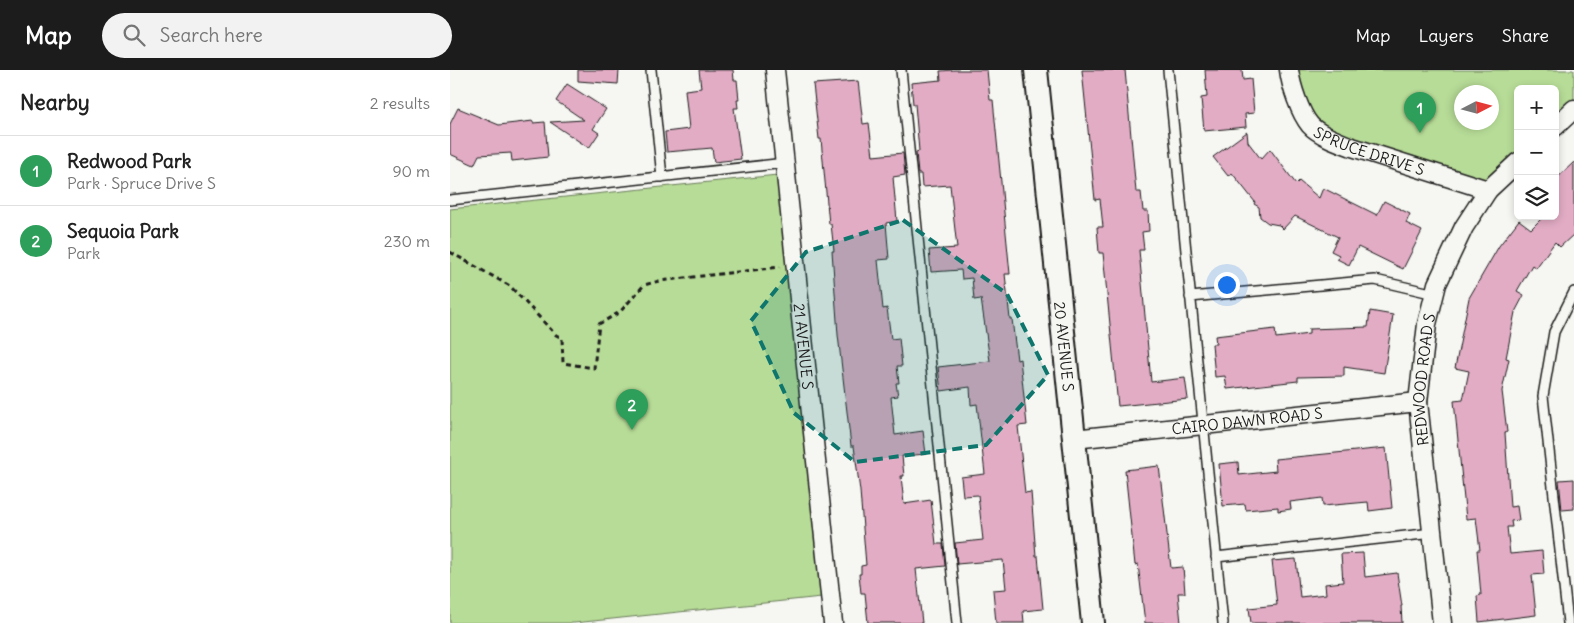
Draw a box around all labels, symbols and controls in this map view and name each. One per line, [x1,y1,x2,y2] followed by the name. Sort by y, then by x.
[102,13,452,58] search box
[25,20,72,50] text: Map
[120,21,148,49] icon: search
[160,23,263,47] text: Search here
[1355,24,1390,47] text: Map
[1418,24,1474,47] text: Layers
[1502,24,1549,47] text: Share
[1454,85,1499,130] north arrow
[1514,85,1559,220] map controls
[1514,85,1559,130] button: +
[20,89,90,116] text: Nearby
[1404,92,1436,133] pin: 1
[370,93,430,113] text: 2 results
[1310,122,1427,179] street label: SPRUCE DRIVE S
[1514,130,1559,175] button: −
[67,149,191,173] text: Redwood Park
[33,161,39,181] text: 1
[392,161,430,181] text: 90 m
[67,173,216,193] text: Park · Spruce Drive S
[1514,175,1559,220] button: layers
[67,219,179,243] text: Sequoia Park
[32,231,40,251] text: 2
[384,231,430,251] text: 230 m
[67,243,100,263] text: Park
[1214,272,1240,298] your location
[1050,301,1079,392] street label: 20 AVENUE S
[790,302,818,391] street label: 21 AVENUE S
[1408,311,1439,447] street label: REDWOOD ROAD S
[616,389,648,430] pin: 2
[1171,403,1323,438] street label: CAIRO DAWN ROAD S

